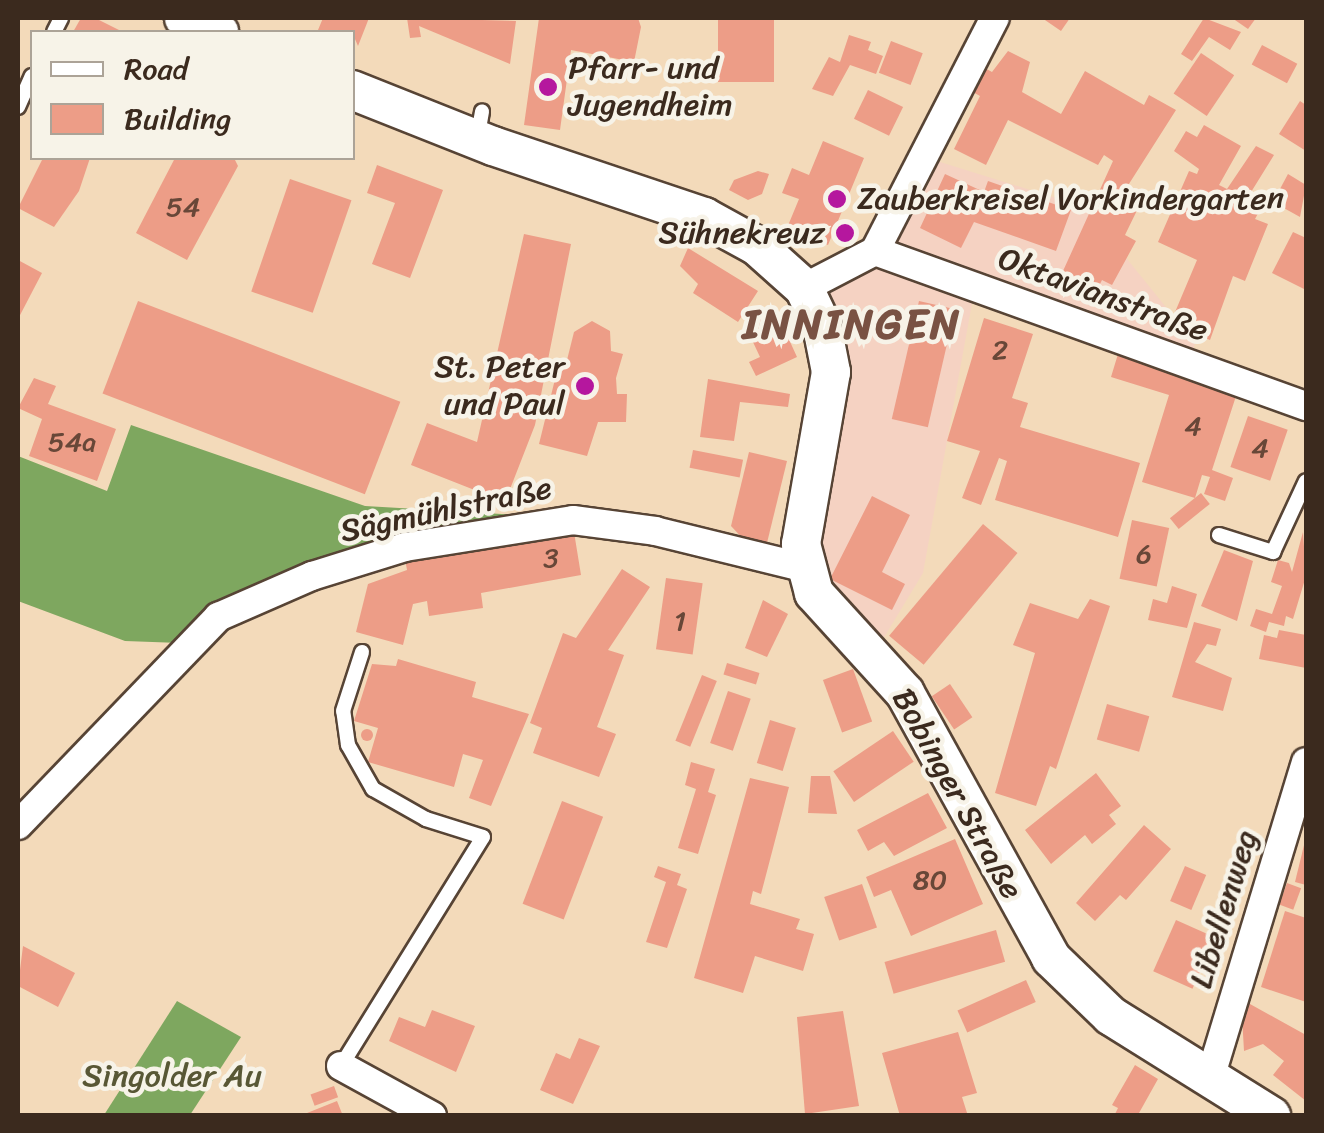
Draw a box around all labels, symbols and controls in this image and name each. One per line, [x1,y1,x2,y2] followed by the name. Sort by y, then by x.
[30,30,355,160] legend
[124,42,188,96] text: Road
[568,50,732,125] place label: Pfarr- und Jugendheim
[537,76,559,98] marker: Pfarr- und Jugendheim
[124,92,231,146] text: Building
[857,180,1284,218] place label: Zauberkreisel Vorkindergarten
[826,188,848,210] marker: Zauberkreisel Vorkindergarten
[166,190,200,224] house number: 54
[658,214,825,252] place label: Sühnekreuz
[834,222,856,244] marker: Sühnekreuz
[993,239,1213,351] street label: Oktavianstraße
[744,299,960,349] district label: INNINGEN
[992,333,1008,367] house number: 2
[434,349,565,424] place label: St. Peter und Paul
[574,375,596,397] marker: St. Peter und Paul
[1184,409,1202,443] house number: 4
[48,425,96,459] house number: 54a
[1251,431,1269,465] house number: 4
[337,469,555,551] street label: Sägmühlstraße
[1136,537,1152,571] house number: 6
[543,541,559,575] house number: 3
[674,604,686,638] house number: 1
[883,682,1031,906] street label: Bobinger Straße
[1182,825,1266,993] street label: Libellenweg
[913,863,947,897] house number: 80
[82,1057,262,1095] park label: Singolder Au

